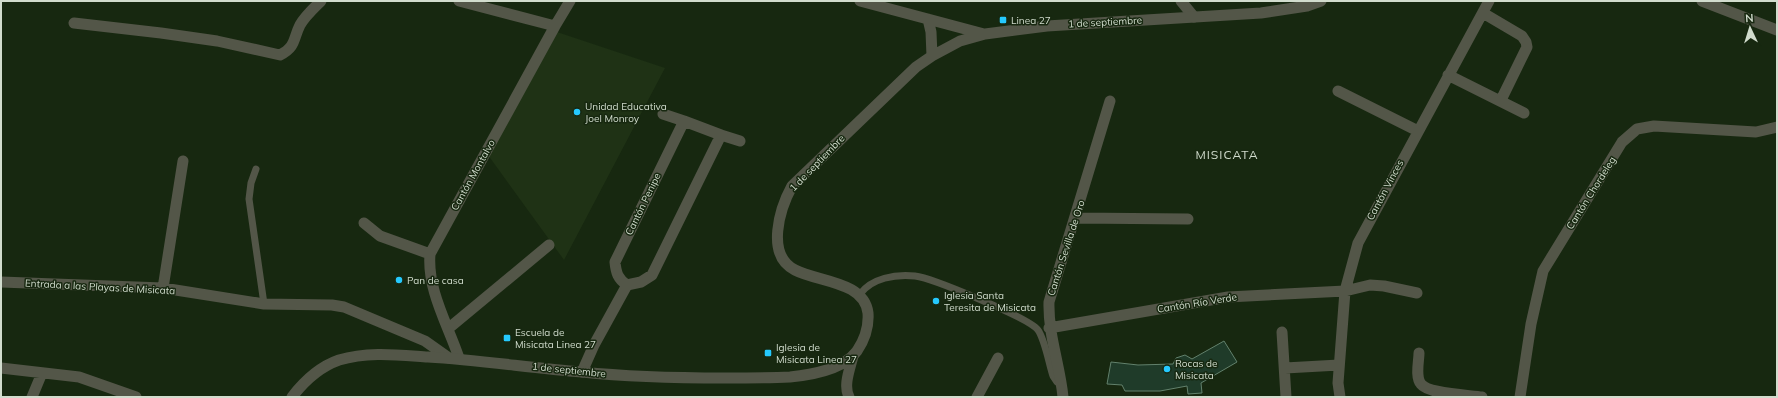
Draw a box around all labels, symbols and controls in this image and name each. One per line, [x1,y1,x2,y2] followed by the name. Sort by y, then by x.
[1730,8,1770,48] north arrow
[1745,11,1754,25] text: N
[1011,14,1051,27] place label: Linea 27
[1068,14,1142,30] street label: 1 de septiembre
[998,15,1008,25] marker: Linea 27
[585,100,667,125] place label: Unidad Educativa Joel Monroy
[572,107,582,117] marker: Unidad Educativa Joel Monroy
[787,132,847,194] street label: 1 de septiembre
[448,137,498,213] street label: Cantón Montalvo
[1195,147,1259,162] district label: MISICATA
[1563,154,1619,232] street label: Cantón Chordeleg
[1364,157,1406,222] street label: Cantón Vinces
[622,171,664,237] street label: Cantón Penipe
[1044,198,1088,298] street label: Cantón Sevilla de Oro
[407,274,464,287] place label: Pan de casa
[394,275,404,285] marker: Pan de casa
[25,277,175,297] street label: Entrada a las Playas de Misicata
[944,289,1036,314] place label: Iglesia Santa Teresita de Misicata
[1156,290,1238,316] street label: Cantón Río Verde
[931,296,941,306] marker: Iglesia Santa Teresita de Misicata
[515,326,596,351] place label: Escuela de Misicata Linea 27
[502,333,512,343] marker: Escuela de Misicata Linea 27
[776,341,857,366] place label: Iglesia de Misicata Linea 27
[763,348,773,358] marker: Iglesia de Misicata Linea 27
[1175,357,1217,382] place label: Rocas de Misicata
[531,360,607,380] street label: 1 de septiembre
[1162,364,1172,374] marker: Rocas de Misicata

